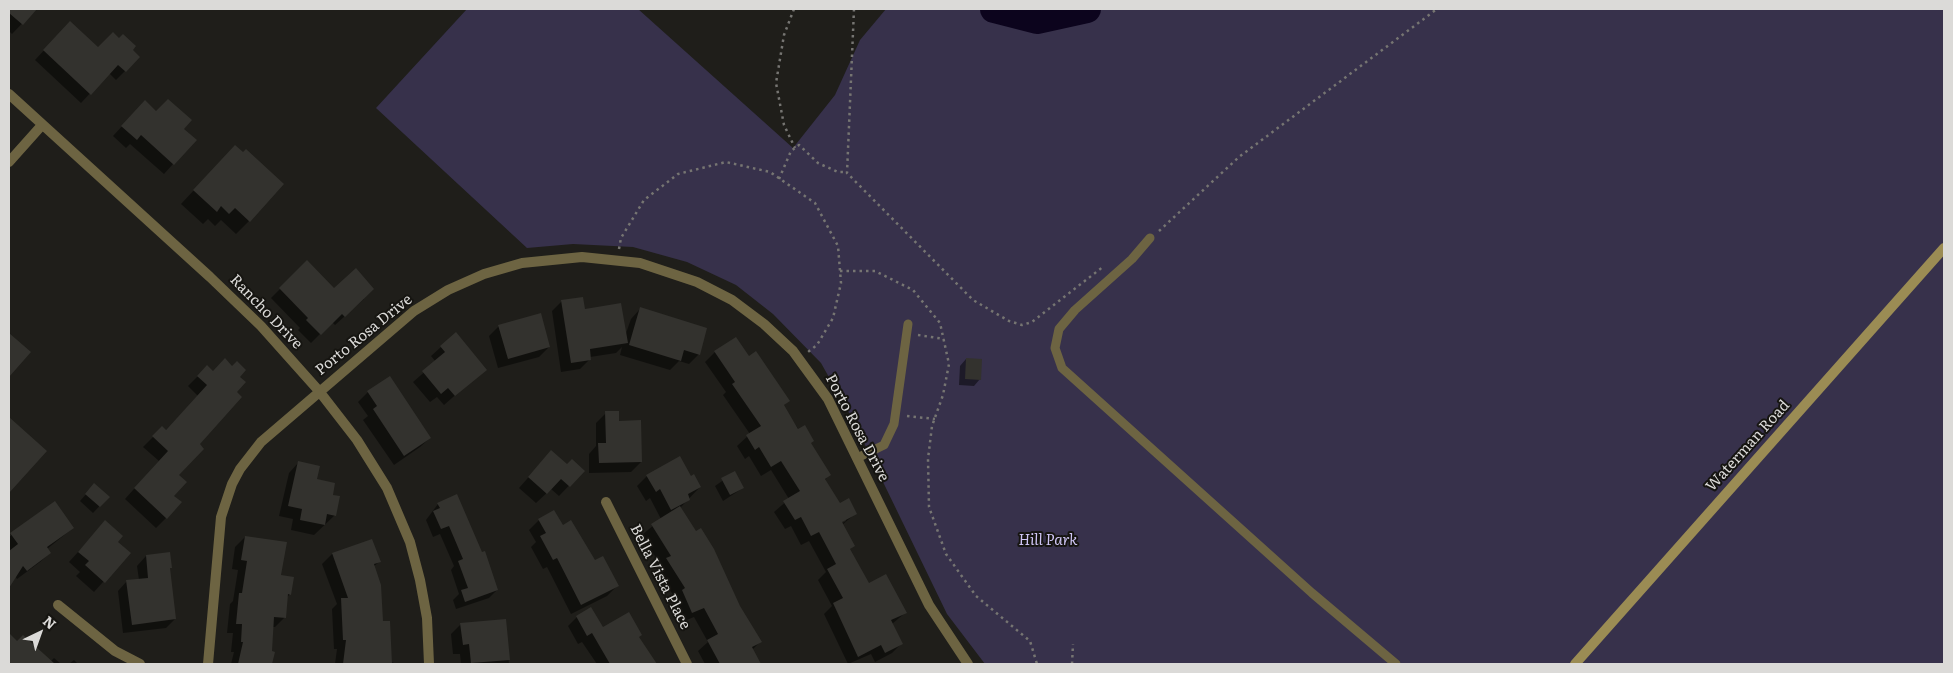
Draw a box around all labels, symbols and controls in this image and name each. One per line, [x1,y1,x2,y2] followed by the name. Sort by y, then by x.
[226,271,306,353] street label: Rancho Drive
[312,291,416,379] street label: Porto Rosa Drive
[821,371,893,485] street label: Porto Rosa Drive
[1702,397,1794,495] street label: Waterman Road
[626,522,694,632] street label: Bella Vista Place
[1019,532,1077,550] park label: Hill Park
[15,608,65,658] north arrow
[39,610,61,633] text: N

